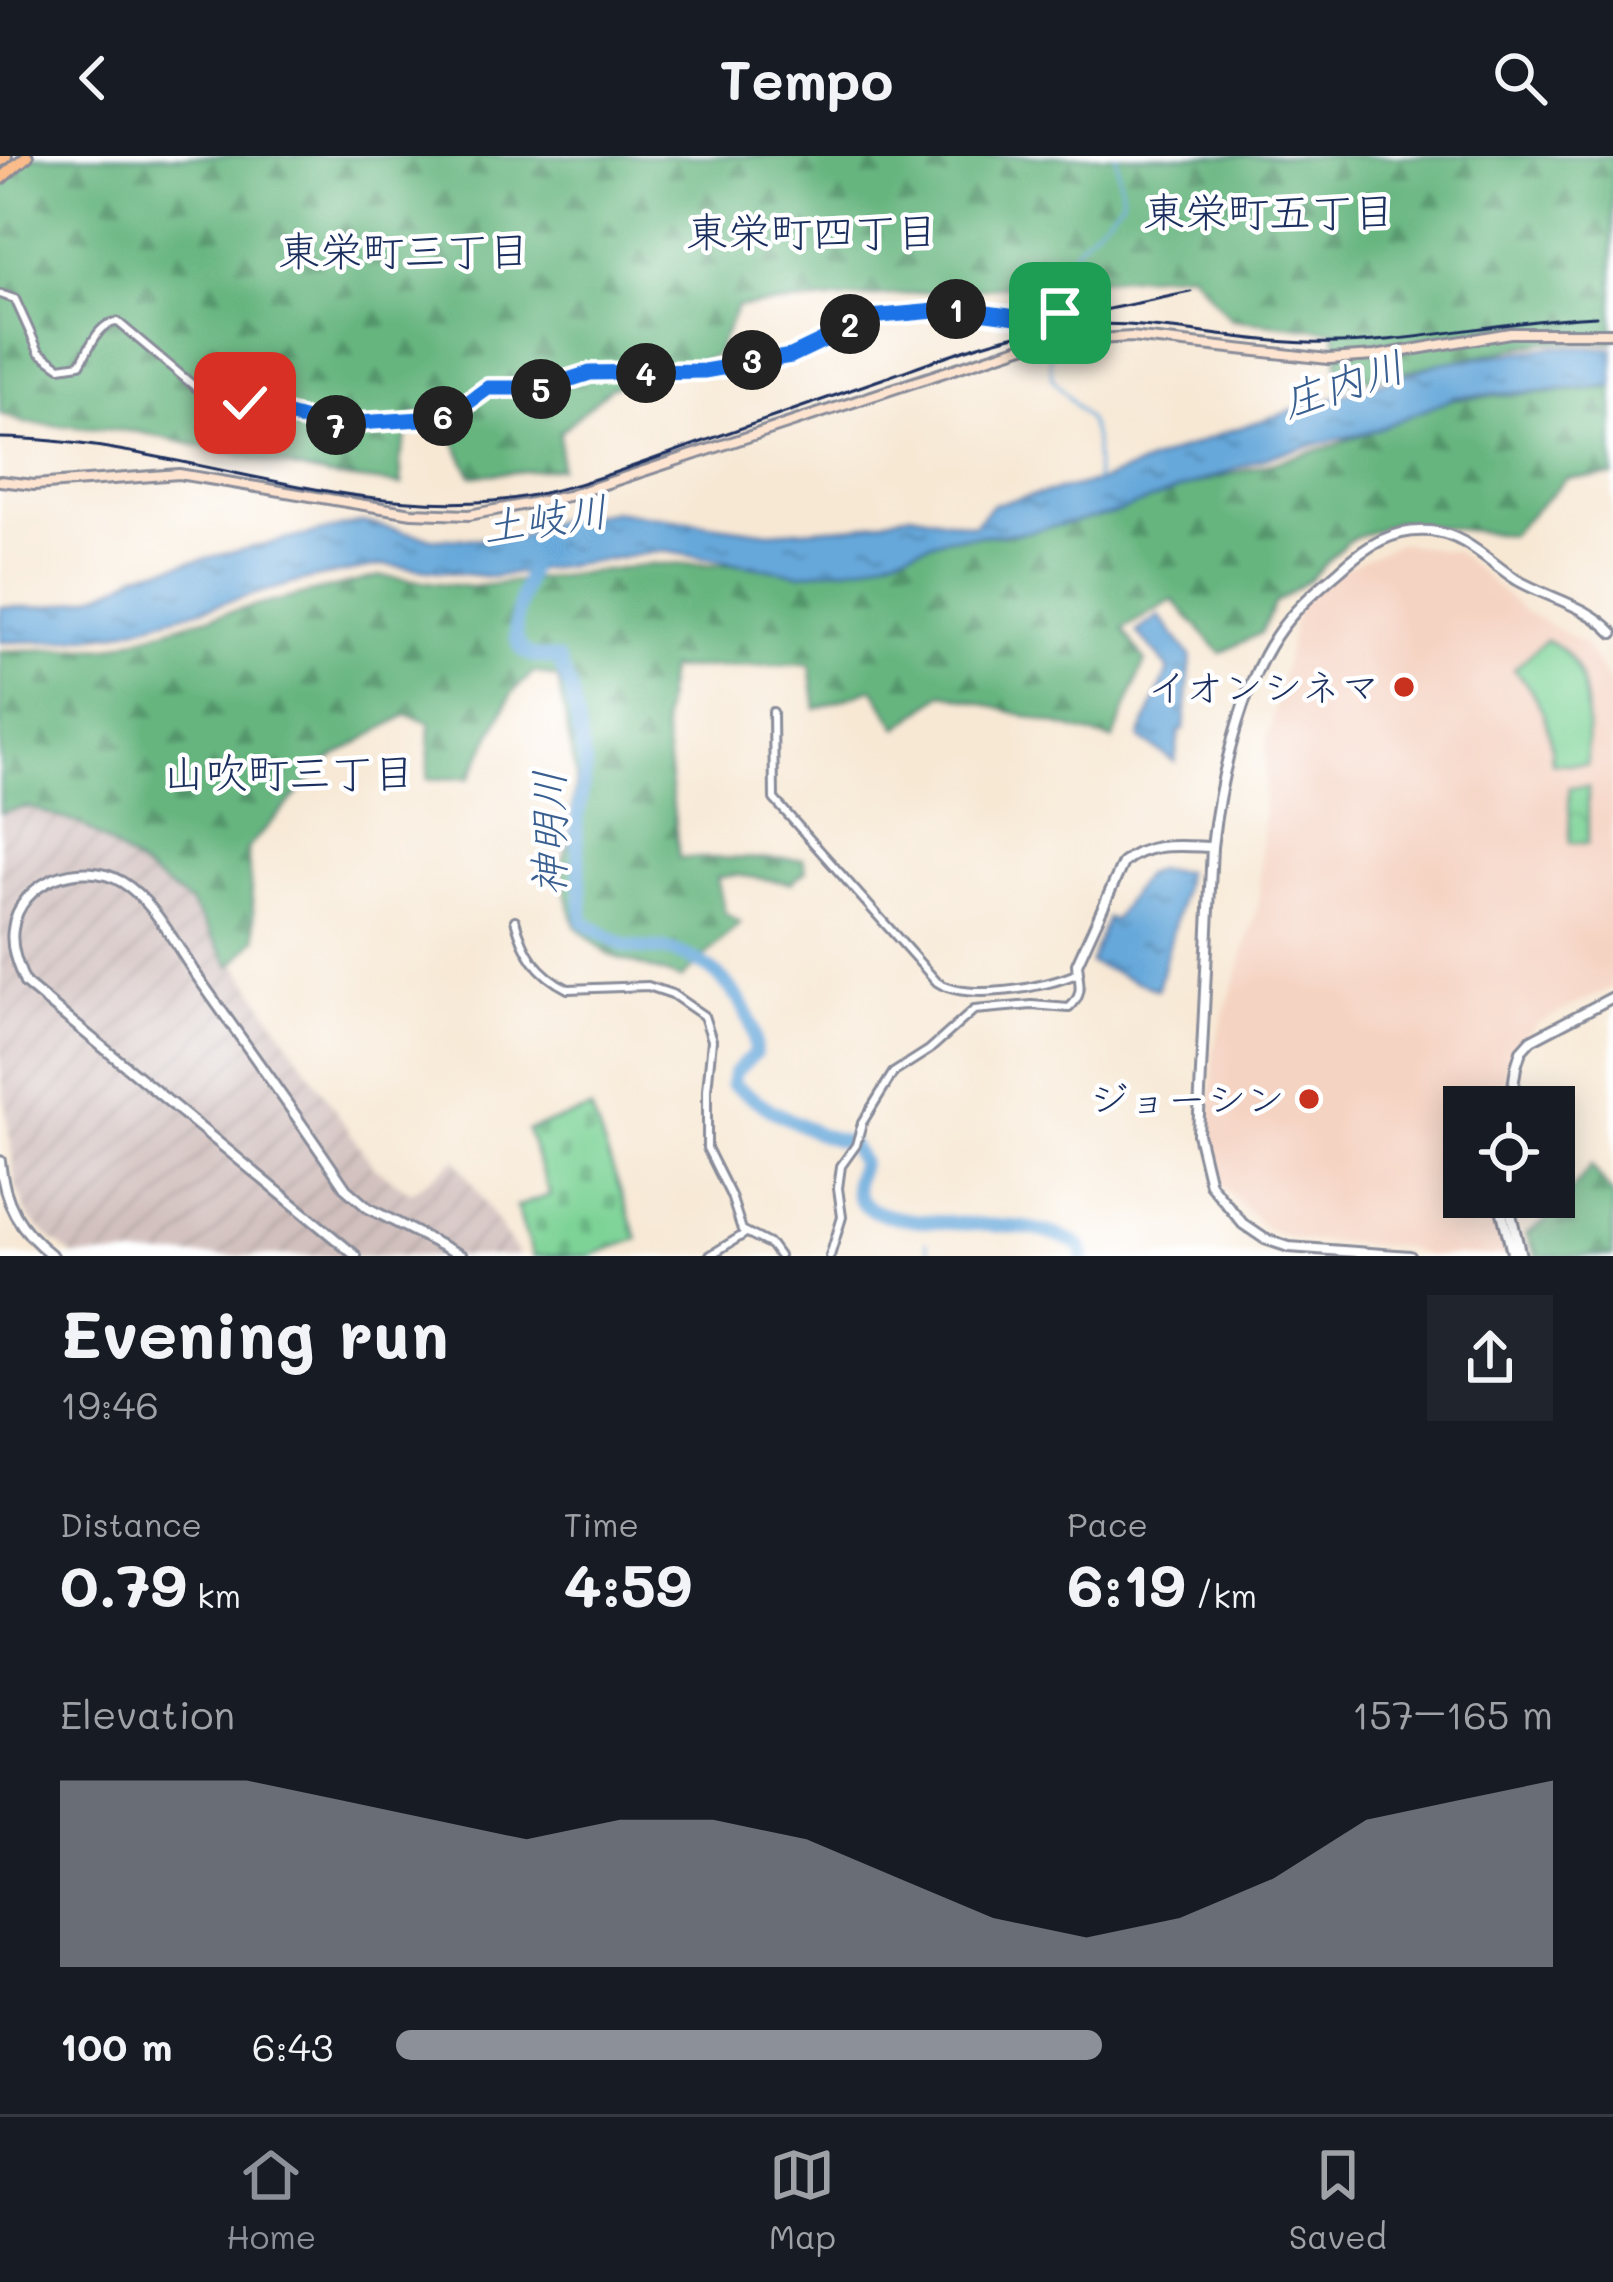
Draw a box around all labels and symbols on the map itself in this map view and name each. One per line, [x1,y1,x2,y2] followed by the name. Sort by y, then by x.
[1143,183,1395,238] district label: 東栄町五丁目
[686,203,938,258] district label: 東栄町四丁目
[278,222,530,277] district label: 東栄町三丁目
[1009,262,1111,364] pin
[926,279,986,339] pin: 1
[820,294,880,354] pin: 2
[722,330,782,390] pin: 3
[1274,337,1411,428] water label: 庄内川
[616,343,676,403] pin: 4
[194,352,296,454] pin
[511,359,571,419] pin: 5
[413,386,473,446] pin: 6
[306,395,366,455] pin: 7
[479,482,611,554] water label: 土岐川
[1148,660,1380,711] place label: イオンシネマ
[1391,674,1417,700] marker: イオンシネマ
[163,744,415,799] district label: 山吹町三丁目
[520,770,575,896] water label: 神明川
[1089,1072,1285,1123] place label: ジョーシン
[1296,1086,1322,1112] marker: ジョーシン

